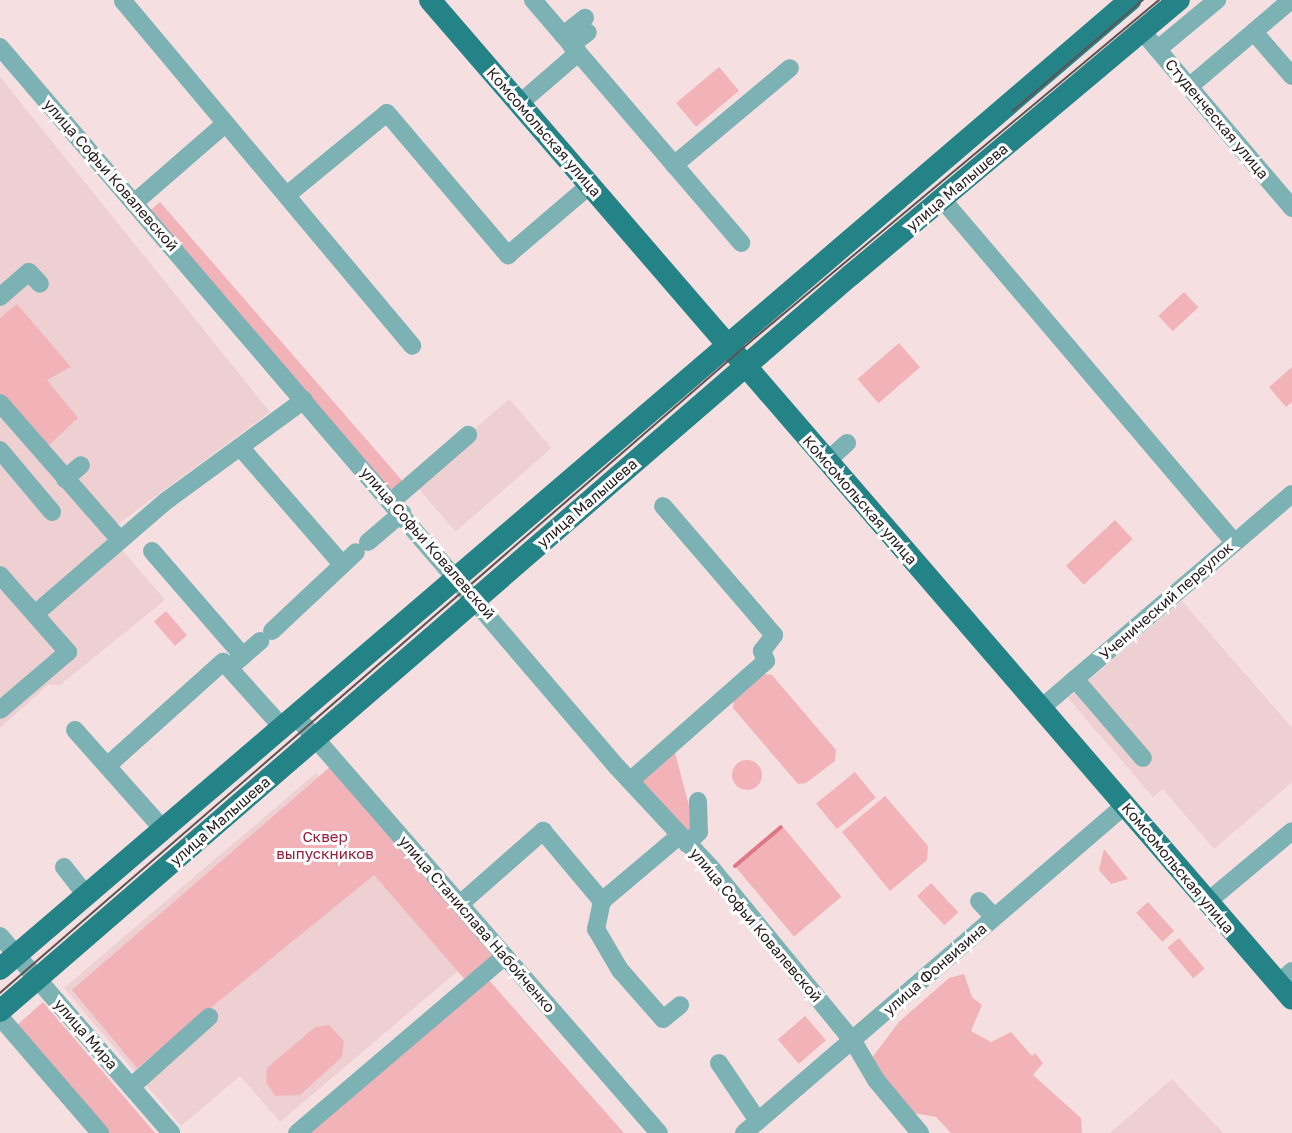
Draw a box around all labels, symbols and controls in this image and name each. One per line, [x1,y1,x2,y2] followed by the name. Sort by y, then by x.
[1162,55,1272,183] street label: Студенческая улица
[483,64,605,200] street label: Комсомольская улица
[40,95,182,255] street label: улица Софьи Ковалевской
[903,139,1011,235] street label: улица Малышева
[799,432,921,568] street label: Комсомольская улица
[533,455,641,551] street label: улица Малышева
[357,463,499,623] street label: улица Софьи Ковалевской
[1096,538,1236,664] street label: Ученический переулок
[166,773,274,869] street label: улица Малышева
[1118,799,1238,937] street label: Комсомольская улица
[276,827,374,862] park label: Сквер выпускников
[395,832,559,1016] street label: улица Станислава Набойченко
[686,844,826,1006] street label: улица Софьи Ковалевской
[880,919,990,1019] street label: улица Фонвизина
[51,995,121,1073] street label: улица Мира

